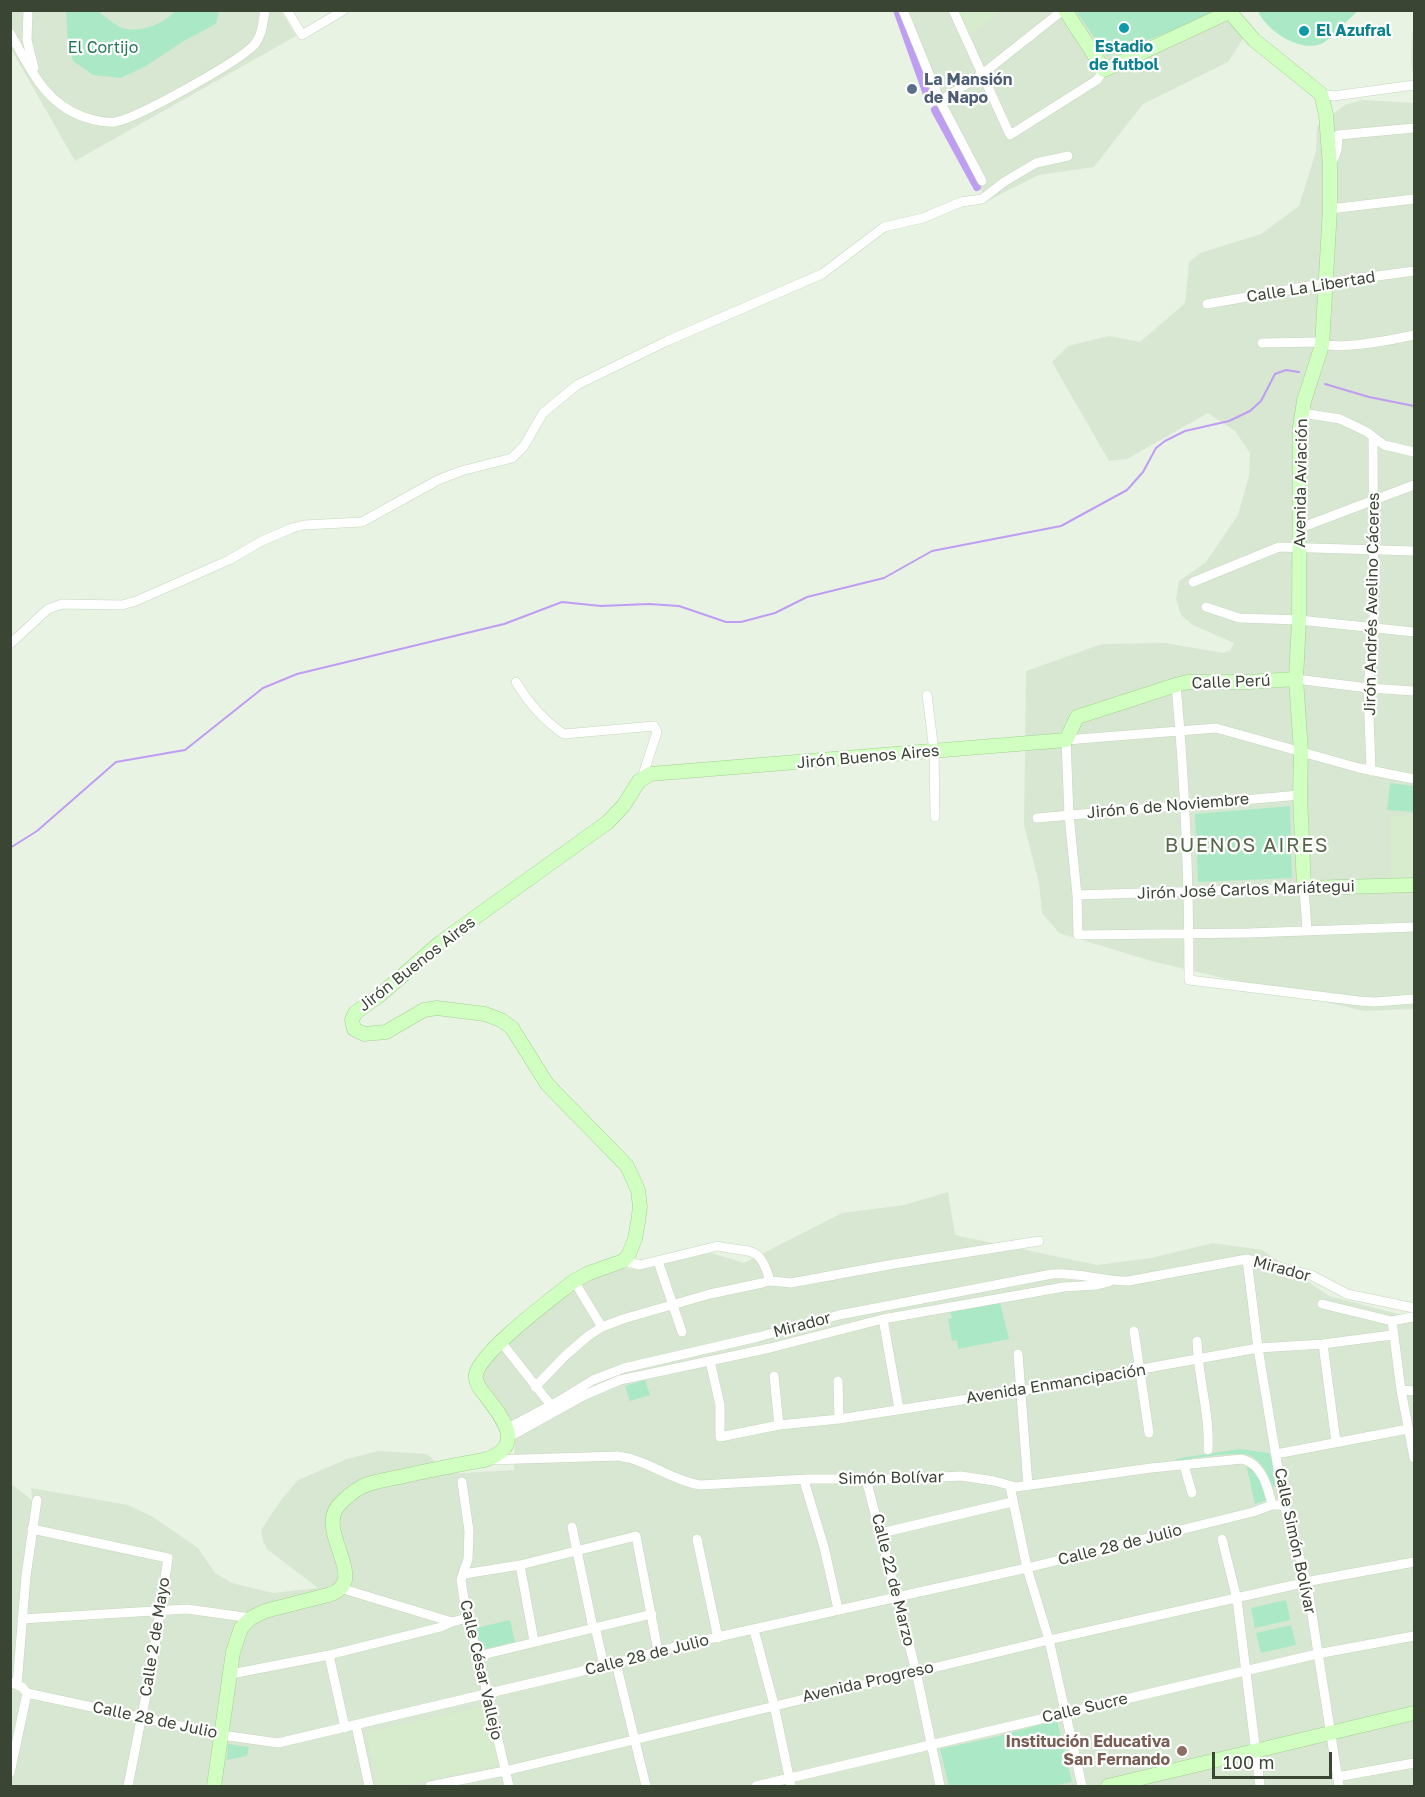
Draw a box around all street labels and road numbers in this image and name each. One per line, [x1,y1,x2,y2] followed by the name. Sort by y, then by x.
[1245,267,1377,307] street label: Calle La Libertad
[1290,418,1312,548] street label: Avenida Aviación
[1360,492,1384,716] street label: Jirón Andrés Avelino Cáceres
[1191,671,1271,693] street label: Calle Perú
[796,741,940,773] street label: Jirón Buenos Aires
[1086,789,1250,823] street label: Jirón 6 de Noviembre
[1137,877,1355,903] street label: Jirón José Carlos Mariátegui
[355,912,479,1016] street label: Jirón Buenos Aires
[1251,1252,1313,1286] street label: Mirador
[771,1308,833,1342] street label: Mirador
[965,1360,1147,1408] street label: Avenida Enmancipación
[1270,1466,1320,1616] street label: Calle Simón Bolívar
[838,1467,944,1489] street label: Simón Bolívar
[867,1512,919,1648] street label: Calle 22 de Marzo
[1056,1520,1184,1570] street label: Calle 28 de Julio
[136,1576,174,1698] street label: Calle 2 de Mayo
[456,1598,506,1742] street label: Calle César Vallejo
[583,1630,711,1680] street label: Calle 28 de Julio
[800,1658,936,1706] street label: Avenida Progreso
[1040,1689,1130,1727] street label: Calle Sucre
[91,1697,219,1743] street label: Calle 28 de Julio

